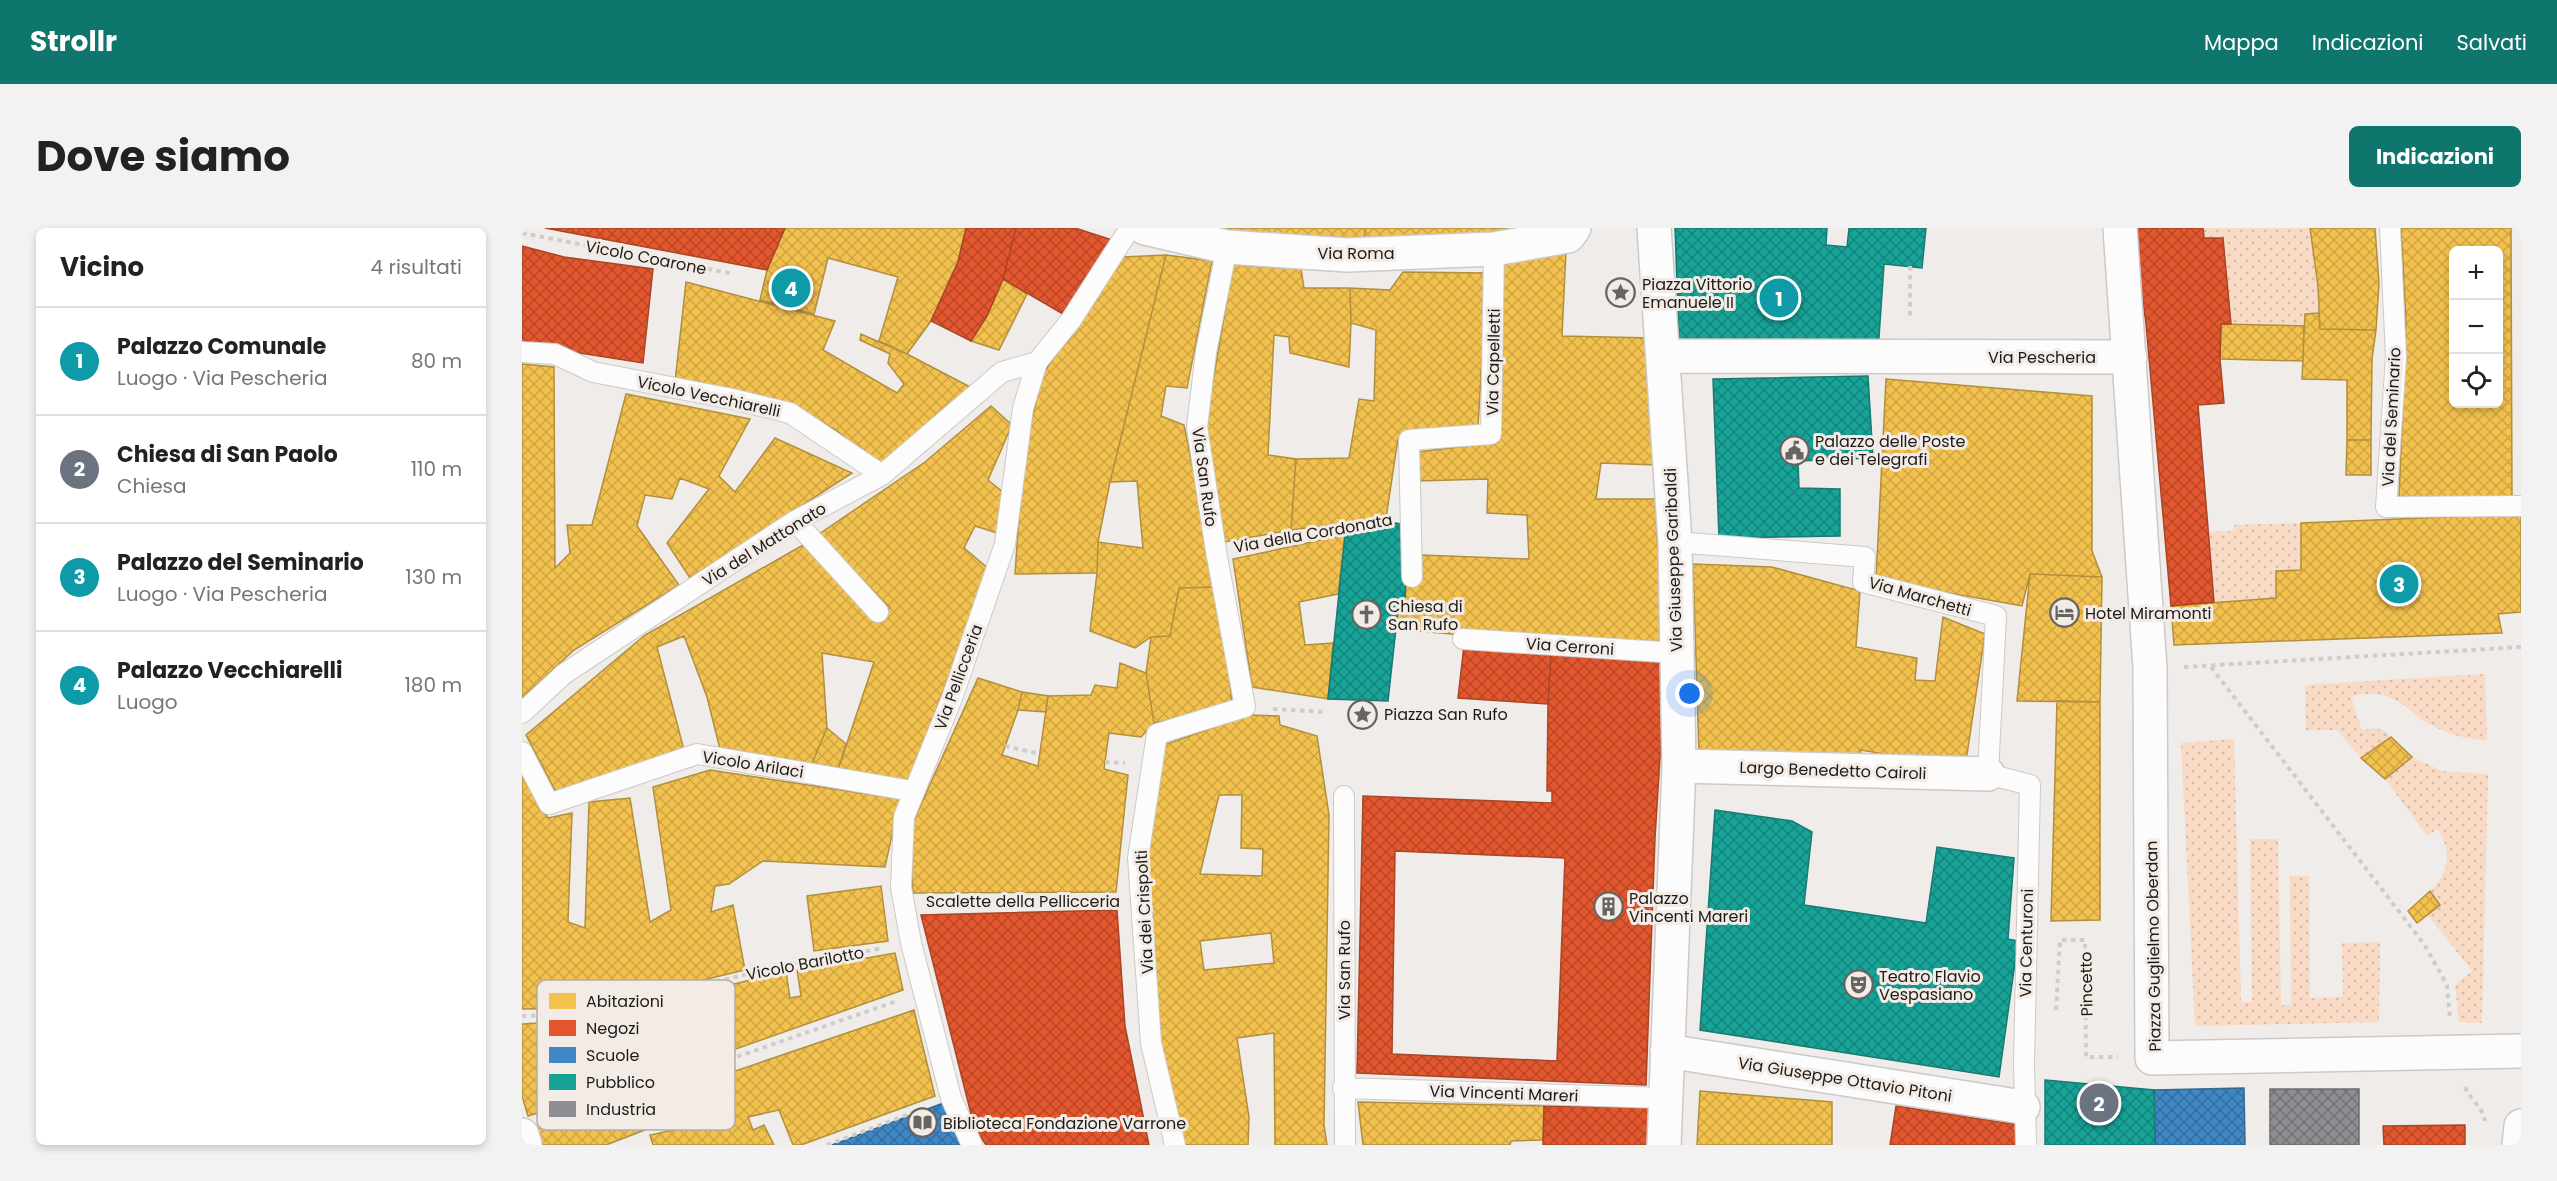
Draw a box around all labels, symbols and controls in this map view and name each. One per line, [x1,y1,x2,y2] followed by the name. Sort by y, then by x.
[30,22,117,61] text: Strollr
[2204,28,2279,57] text: Mappa
[2312,28,2424,57] text: Indicazioni
[2457,28,2527,57] text: Salvati
[2349,126,2521,187] button: Indicazioni
[36,127,290,186] text: Dove siamo
[583,234,709,281] street label: Vicolo Coarone
[1317,242,1395,265] street label: Via Roma
[2449,246,2503,408] map controls
[2449,246,2503,300] button: +
[60,249,144,285] text: Vicino
[371,253,462,281] text: 4 risultati
[772,266,810,310] pin: 4
[1642,273,1752,314] place label: Piazza Vittorio Emanuele II
[1760,276,1798,320] pin: 1
[1605,277,1637,309] place icon: Piazza Vittorio Emanuele II
[2449,300,2503,354] button: −
[1481,308,1506,416] street label: Via Capelletti
[117,331,326,362] text: Palazzo Comunale
[1988,346,2096,369] street label: Via Pescheria
[76,347,83,375] text: 1
[411,347,462,375] text: 80 m
[2376,347,2407,487] street label: Via del Seminario
[2449,354,2503,408] button: locate
[117,364,327,392] text: Luogo · Via Pescheria
[635,370,783,423] street label: Vicolo Vecchiarelli
[1186,426,1223,528] street label: Via San Rufo
[1815,430,1965,471] place label: Palazzo delle Poste e dei Telegrafi
[1778,434,1810,466] public building icon: Palazzo delle Poste e dei Telegrafi
[117,439,338,470] text: Chiesa di San Paolo
[74,455,85,483] text: 2
[411,455,462,483] text: 110 m
[1659,468,1688,652] street label: Via Giuseppe Garibaldi
[117,472,187,500] text: Chiesa
[698,497,831,592] street label: Via del Mattonato
[1232,508,1394,559] street label: Via della Cordonata
[117,547,364,578] text: Palazzo del Seminario
[2380,562,2418,606] pin: 3
[73,563,86,591] text: 3
[405,563,462,591] text: 130 m
[1866,571,1974,622] street label: Via Marchetti
[117,580,327,608] text: Luogo · Via Pescheria
[1388,595,1463,636] place label: Chiesa di San Rufo
[2048,597,2080,629] hotel icon: Hotel Miramonti
[1351,599,1383,631] church icon: Chiesa di San Rufo
[2085,602,2211,625] place label: Hotel Miramonti
[929,621,988,733] street label: Via Pellicceria
[1525,632,1615,661] street label: Via Cerroni
[117,655,343,686] text: Palazzo Vecchiarelli
[73,671,86,699] text: 4
[404,671,462,699] text: 180 m
[1675,679,1704,708] your location
[117,688,178,716] text: Luogo
[1347,698,1379,730] place icon: Piazza San Rufo
[1384,703,1508,726] place label: Piazza San Rufo
[701,745,805,784] street label: Vicolo Arilaci
[1739,756,1927,785] street label: Largo Benedetto Cairoli
[2140,840,2167,1052] street label: Piazza Guglielmo Oberdan
[1130,849,1159,975] street label: Via dei Crispolti
[1629,887,1748,928] place label: Palazzo Vincenti Mareri
[2014,888,2039,998] street label: Via Centuroni
[926,890,1120,913] street label: Scalette della Pellicceria
[1592,891,1624,923] building icon: Palazzo Vincenti Mareri
[1333,920,1356,1020] street label: Via San Rufo
[744,941,866,986] street label: Vicolo Barilotto
[2074,951,2099,1017] street label: Pincetto
[1879,965,1981,1006] place label: Teatro Flavio Vespasiano
[1842,969,1874,1001] theatre icon: Teatro Flavio Vespasiano
[537,980,735,1130] legend
[586,990,664,1013] text: Abitazioni
[586,1017,639,1040] text: Negozi
[586,1044,640,1067] text: Scuole
[1736,1051,1954,1108] street label: Via Giuseppe Ottavio Pitoni
[586,1071,655,1094] text: Pubblico
[1429,1079,1579,1108] street label: Via Vincenti Mareri
[2080,1080,2118,1126] pin: 2
[586,1098,656,1121] text: Industria
[906,1107,938,1139] library icon: Biblioteca Fondazione Varrone
[943,1112,1186,1135] place label: Biblioteca Fondazione Varrone

